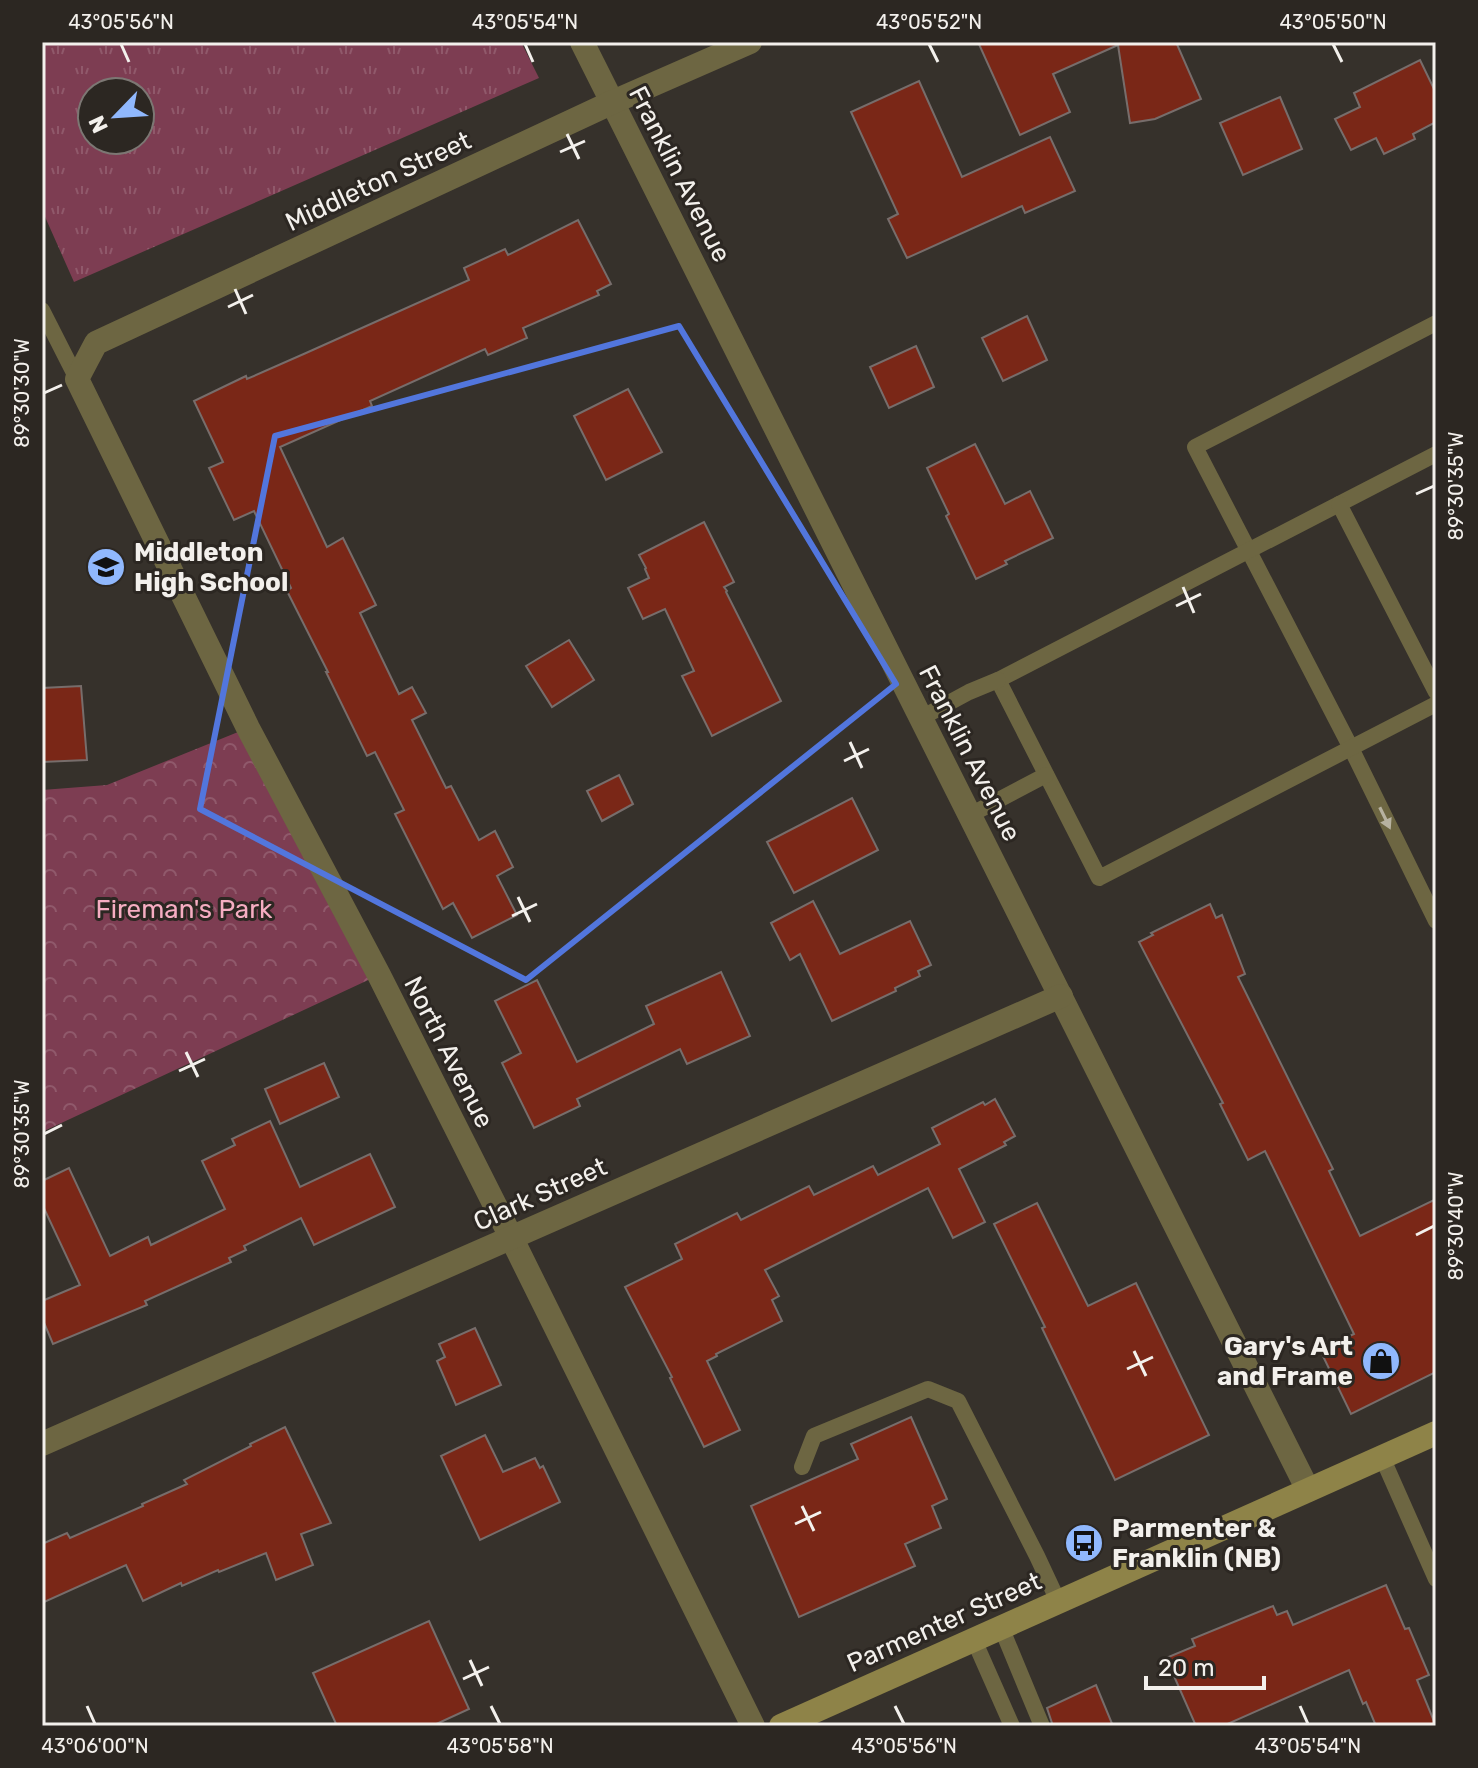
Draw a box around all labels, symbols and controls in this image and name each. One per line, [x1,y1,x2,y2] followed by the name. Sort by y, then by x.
[68,10,174,34] text: 43°05'56"N
[472,10,578,34] text: 43°05'54"N
[876,10,982,34] text: 43°05'52"N
[1279,10,1387,34] text: 43°05'50"N
[76,76,156,156] north arrow
[622,81,737,267] street label: Franklin Avenue
[83,111,114,137] text: N
[281,125,476,238] street label: Middleton Street
[10,338,34,448] text: 89°30'30"W
[1444,432,1468,540] text: 89°30'35"W
[134,537,288,598] place label: Middleton High School
[85,546,127,588] school or university icon: Middleton High School
[912,660,1027,846] street label: Franklin Avenue
[1378,807,1392,830] one-way arrow
[96,894,273,925] park label: Fireman's Park
[397,971,500,1133] street label: North Avenue
[10,1080,34,1188] text: 89°30'35"W
[469,1151,612,1238] street label: Clark Street
[1444,1171,1468,1281] text: 89°30'40"W
[1217,1331,1353,1392] place label: Gary's Art and Frame
[1360,1340,1402,1382] shop icon: Gary's Art and Frame
[1112,1513,1281,1574] place label: Parmenter & Franklin (NB)
[1063,1522,1105,1564] bus stop icon: Parmenter & Franklin (NB)
[842,1566,1046,1679] street label: Parmenter Street
[1146,1640,1264,1690] scale bar
[1158,1654,1215,1682] text: 20 m
[41,1734,149,1758] text: 43°06'00"N
[446,1734,554,1758] text: 43°05'58"N
[851,1734,957,1758] text: 43°05'56"N
[1255,1734,1361,1758] text: 43°05'54"N

